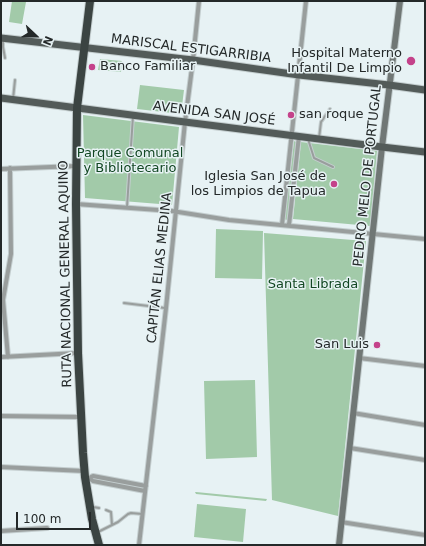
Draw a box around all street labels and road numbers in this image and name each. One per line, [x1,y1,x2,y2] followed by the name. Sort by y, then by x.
[110,31,272,67] street label: MARISCAL ESTIGARRIBIA
[351,85,385,267] street label: PEDRO MELO DE PORTUGAL
[152,99,276,129] street label: AVENIDA SAN JOSÉ
[56,160,76,388] street label: RUTA NACIONAL GENERAL AQUINO
[144,192,176,344] street label: CAPITÁN ELIAS MEDINA

